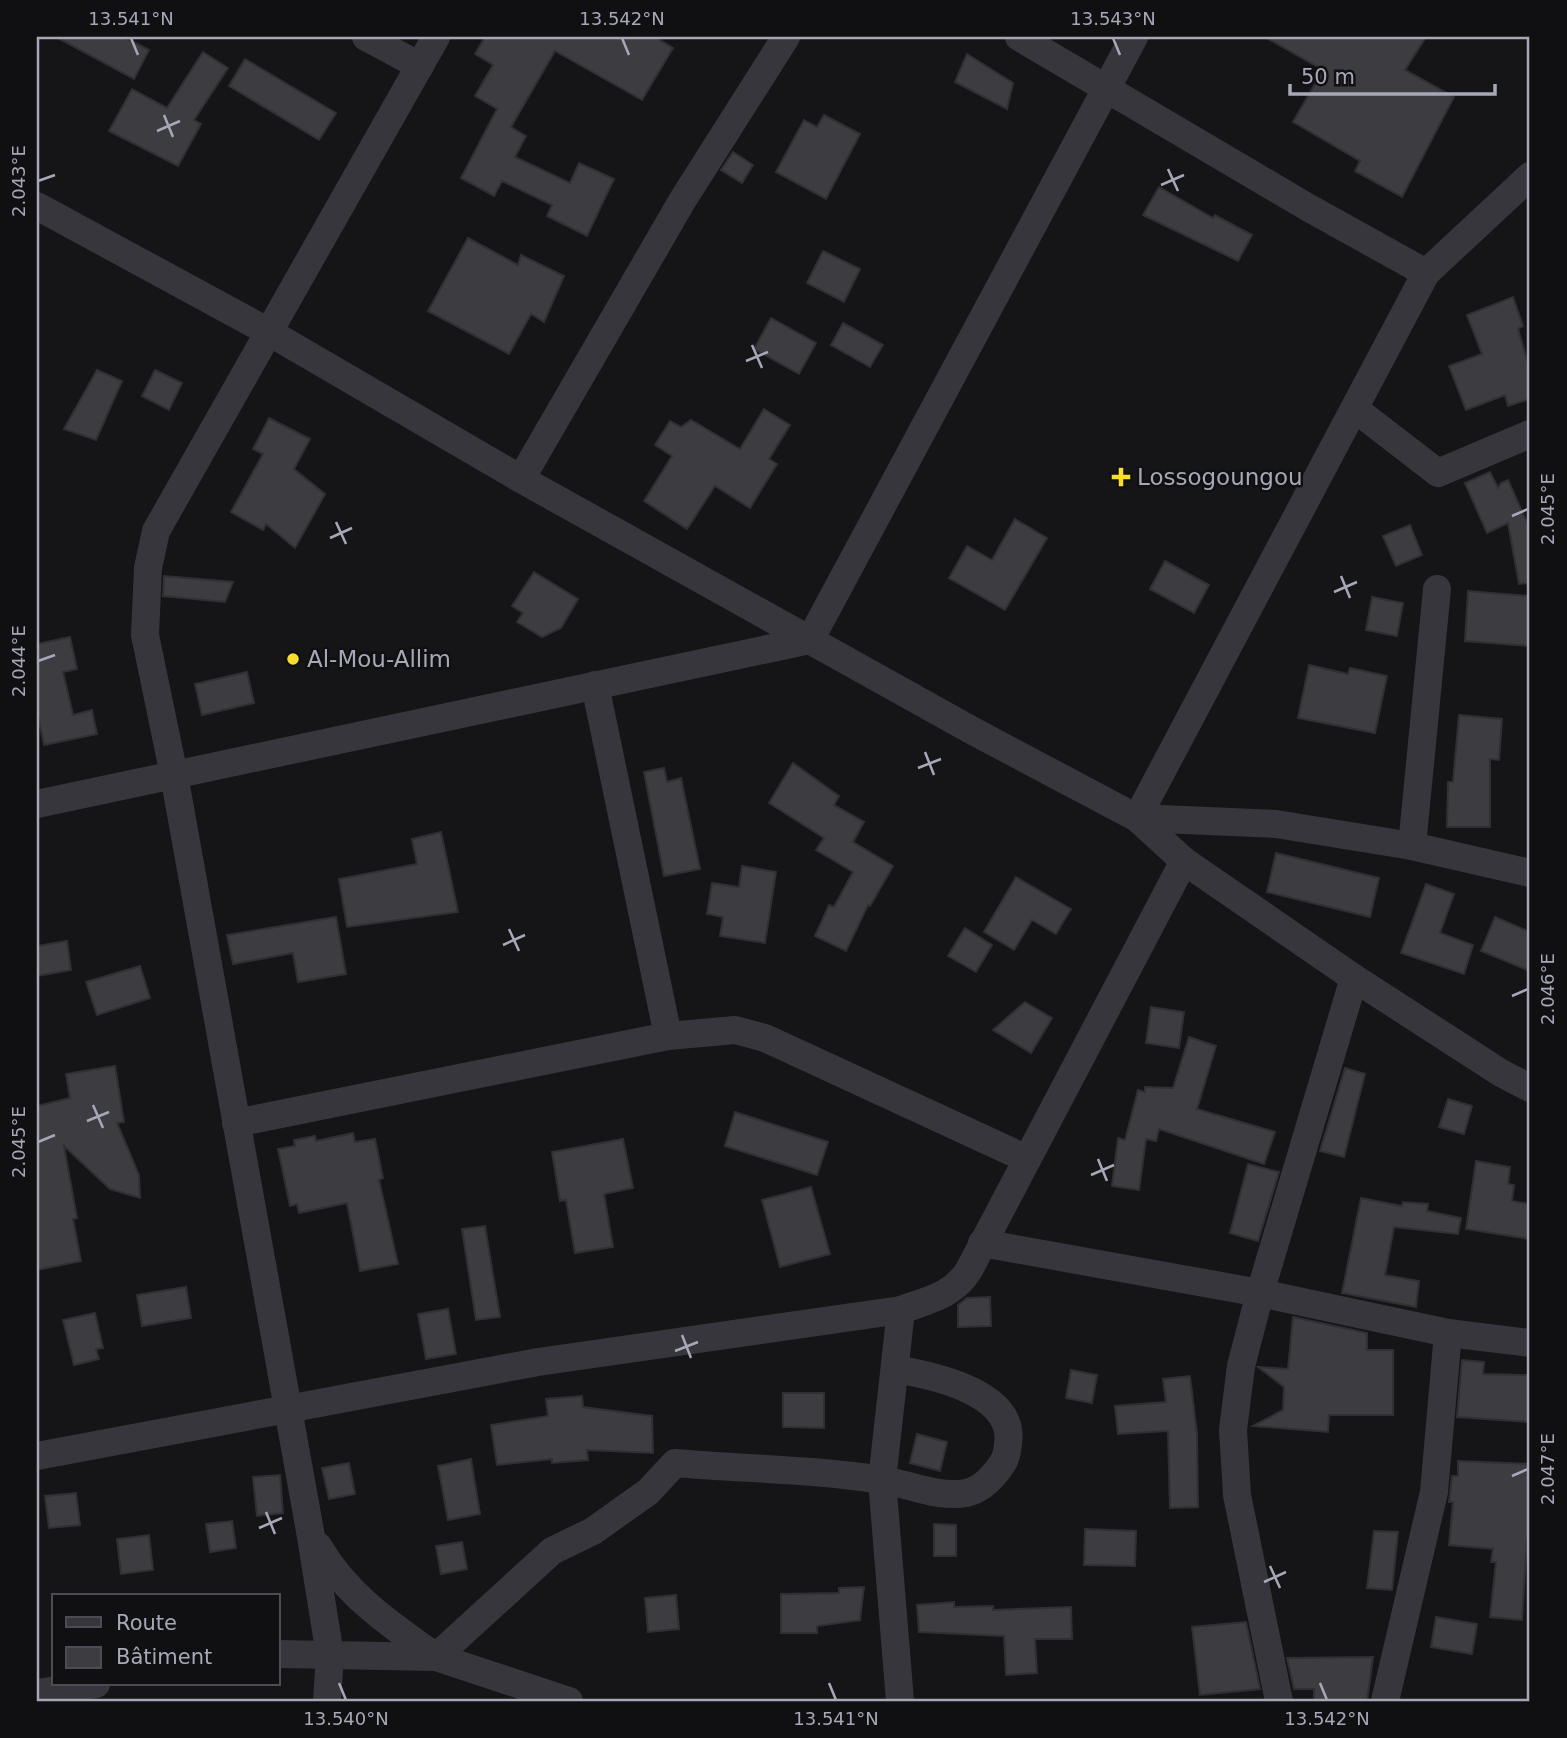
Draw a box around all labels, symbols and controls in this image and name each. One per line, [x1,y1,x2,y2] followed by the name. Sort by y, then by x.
[88,8,174,29] text: 13.541°N
[579,8,665,29] text: 13.542°N
[1070,8,1156,29] text: 13.543°N
[1290,52,1495,96] scale bar
[1301,65,1355,89] text: 50 m
[8,145,29,217] text: 2.043°E
[1137,464,1303,490] place label: Lossogoungou
[1111,467,1131,487] marker: Lossogoungou
[1537,473,1558,545] text: 2.045°E
[8,625,29,697] text: 2.044°E
[307,646,451,672] place label: Al-Mou-Allim
[285,651,301,667] marker: Al-Mou-Allim
[1537,953,1558,1025] text: 2.046°E
[8,1106,29,1178] text: 2.045°E
[1537,1433,1558,1505] text: 2.047°E
[52,1594,280,1686] legend
[116,1611,177,1635] text: Route
[116,1645,212,1669] text: Bâtiment
[303,1708,389,1729] text: 13.540°N
[793,1708,879,1729] text: 13.541°N
[1284,1708,1370,1729] text: 13.542°N

